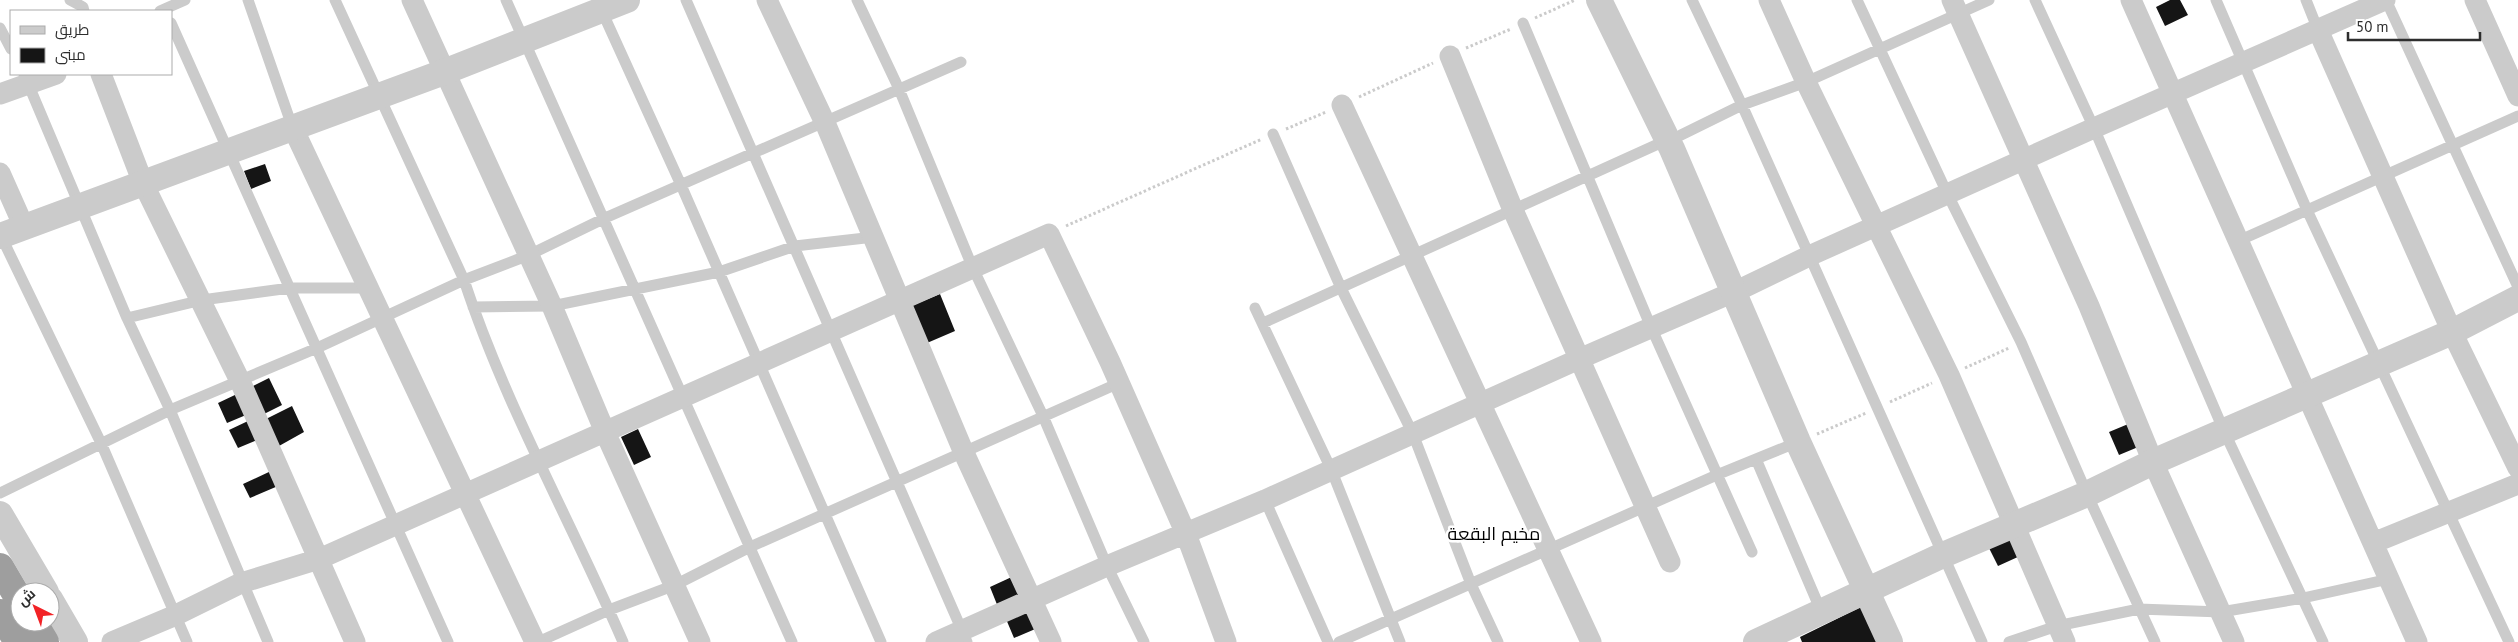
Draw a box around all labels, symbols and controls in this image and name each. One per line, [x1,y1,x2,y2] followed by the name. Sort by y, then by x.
[10,10,172,75] legend
[2348,10,2480,42] scale bar
[2356,17,2389,36] text: 50 m
[55,20,89,40] text: طريق
[55,45,86,65] text: مبنى
[1448,522,1540,546] district label: مخيم البقعة
[10,582,60,632] north arrow
[14,585,39,610] text: ش

